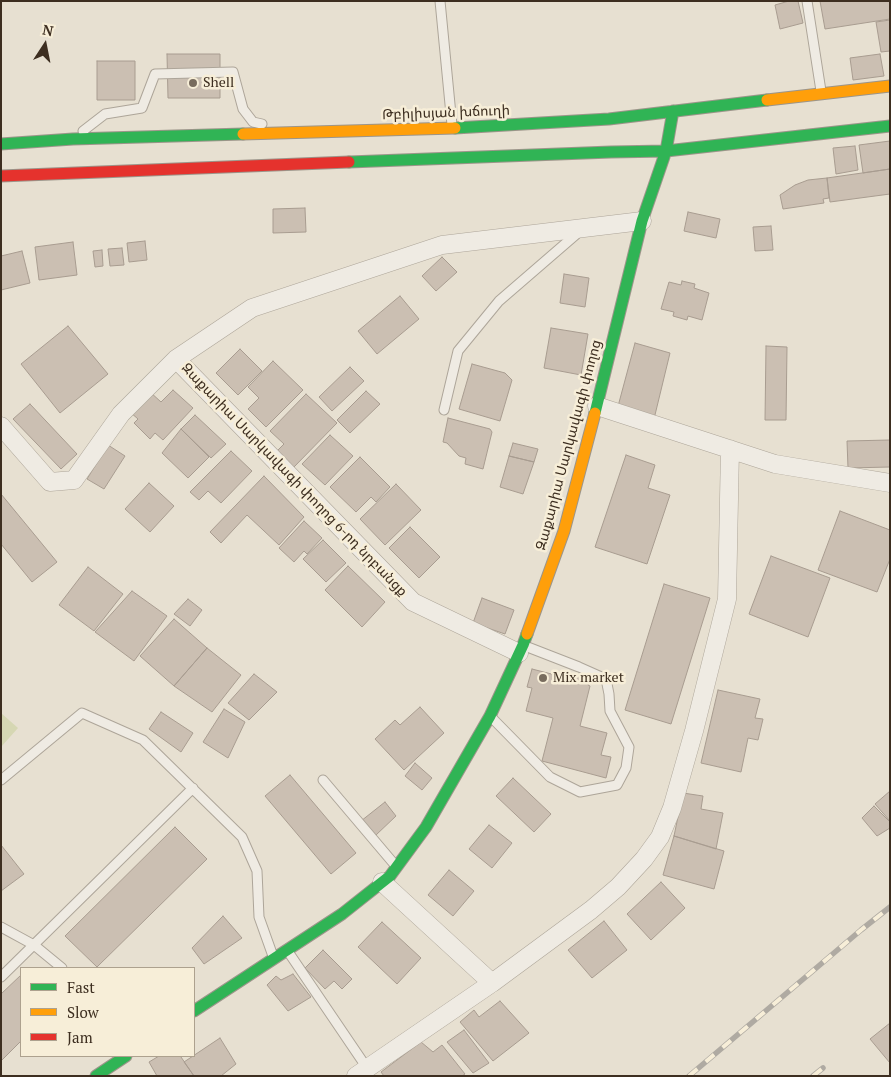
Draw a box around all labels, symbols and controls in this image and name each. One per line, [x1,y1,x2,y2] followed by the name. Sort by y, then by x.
[41,19,55,40] text: N
[20,20,70,70] north arrow
[203,75,234,91] place label: Shell
[187,77,199,89] marker: Shell
[382,102,510,124] street label: Թբիլիսյան խճուղի
[533,338,605,552] street label: Զաքարիա Սարկավագի փողոց
[178,360,410,600] street label: Զաքարիա Սարկավագի փողոց 6-րդ նրբանցք
[553,670,624,686] place label: Mix market
[537,672,549,684] marker: Mix market
[20,967,195,1057] legend
[67,977,95,997] text: Fast
[67,1002,99,1022] text: Slow
[67,1027,93,1047] text: Jam

